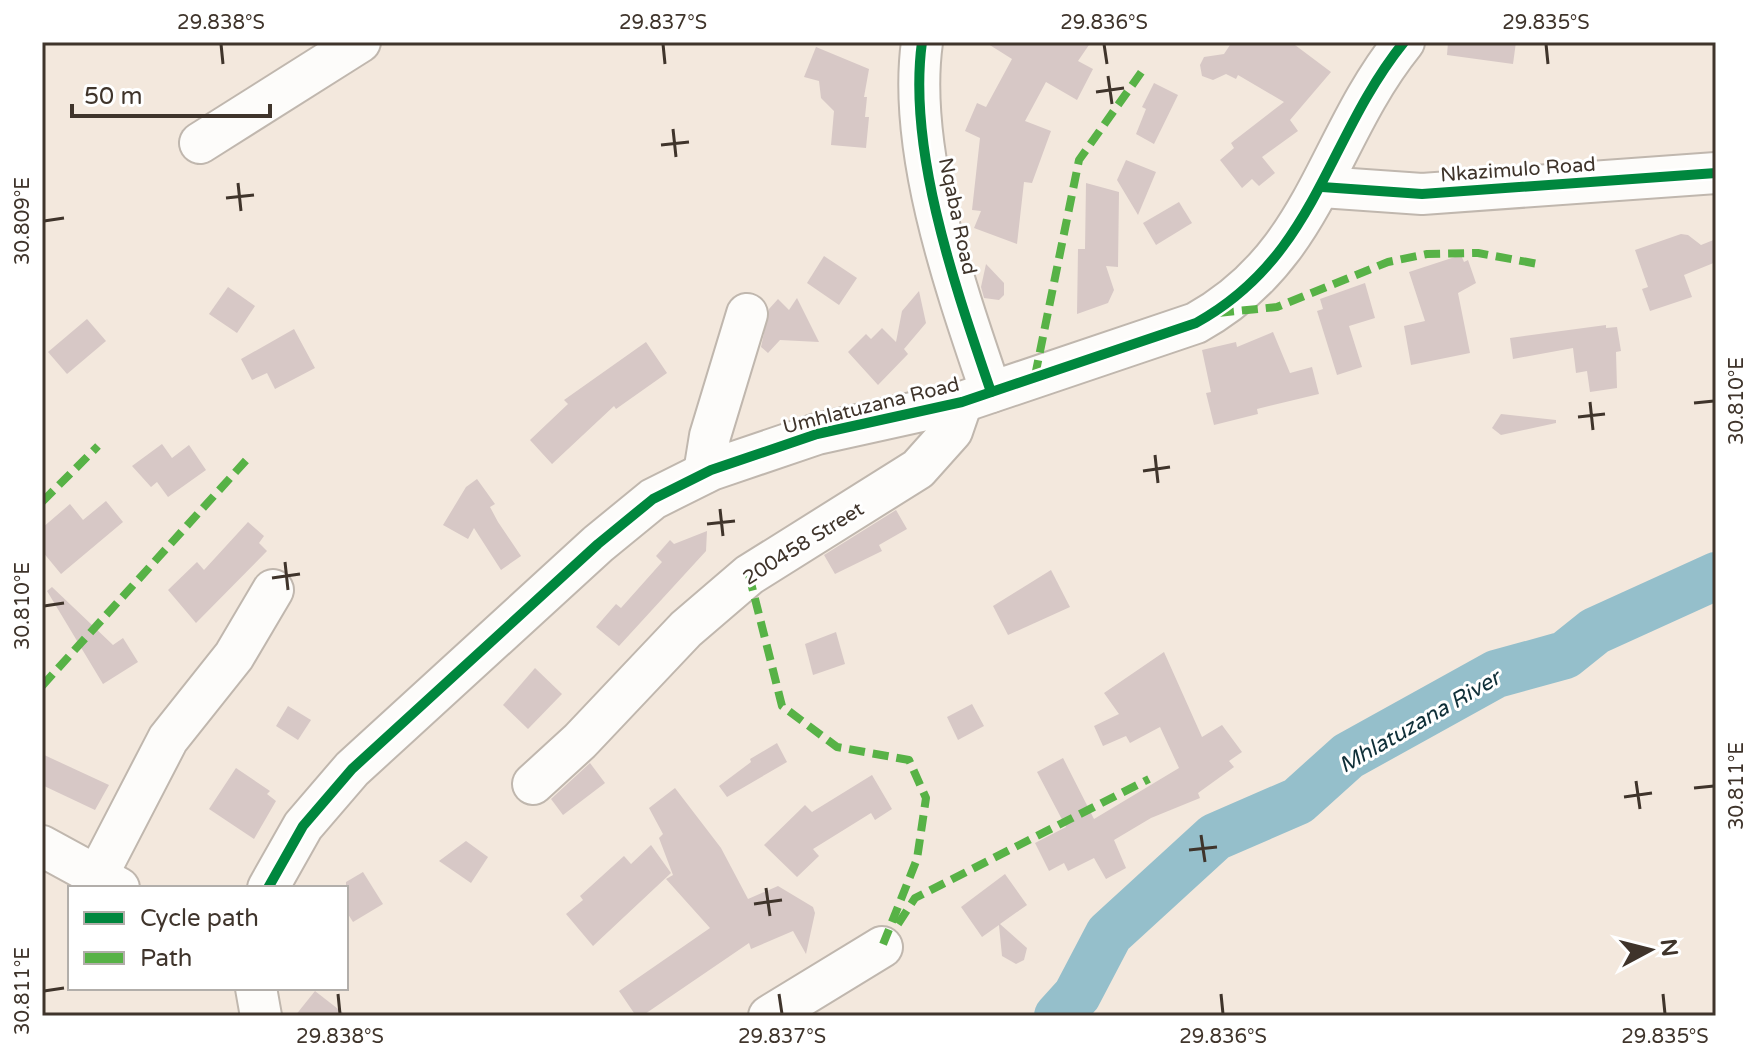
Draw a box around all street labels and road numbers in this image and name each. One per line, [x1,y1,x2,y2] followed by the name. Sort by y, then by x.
[1440,153,1597,187] street label: Nkazimulo Road
[933,156,981,277] street label: Nqaba Road
[780,372,962,440] street label: Umhlatuzana Road
[739,497,869,591] street label: 200458 Street

